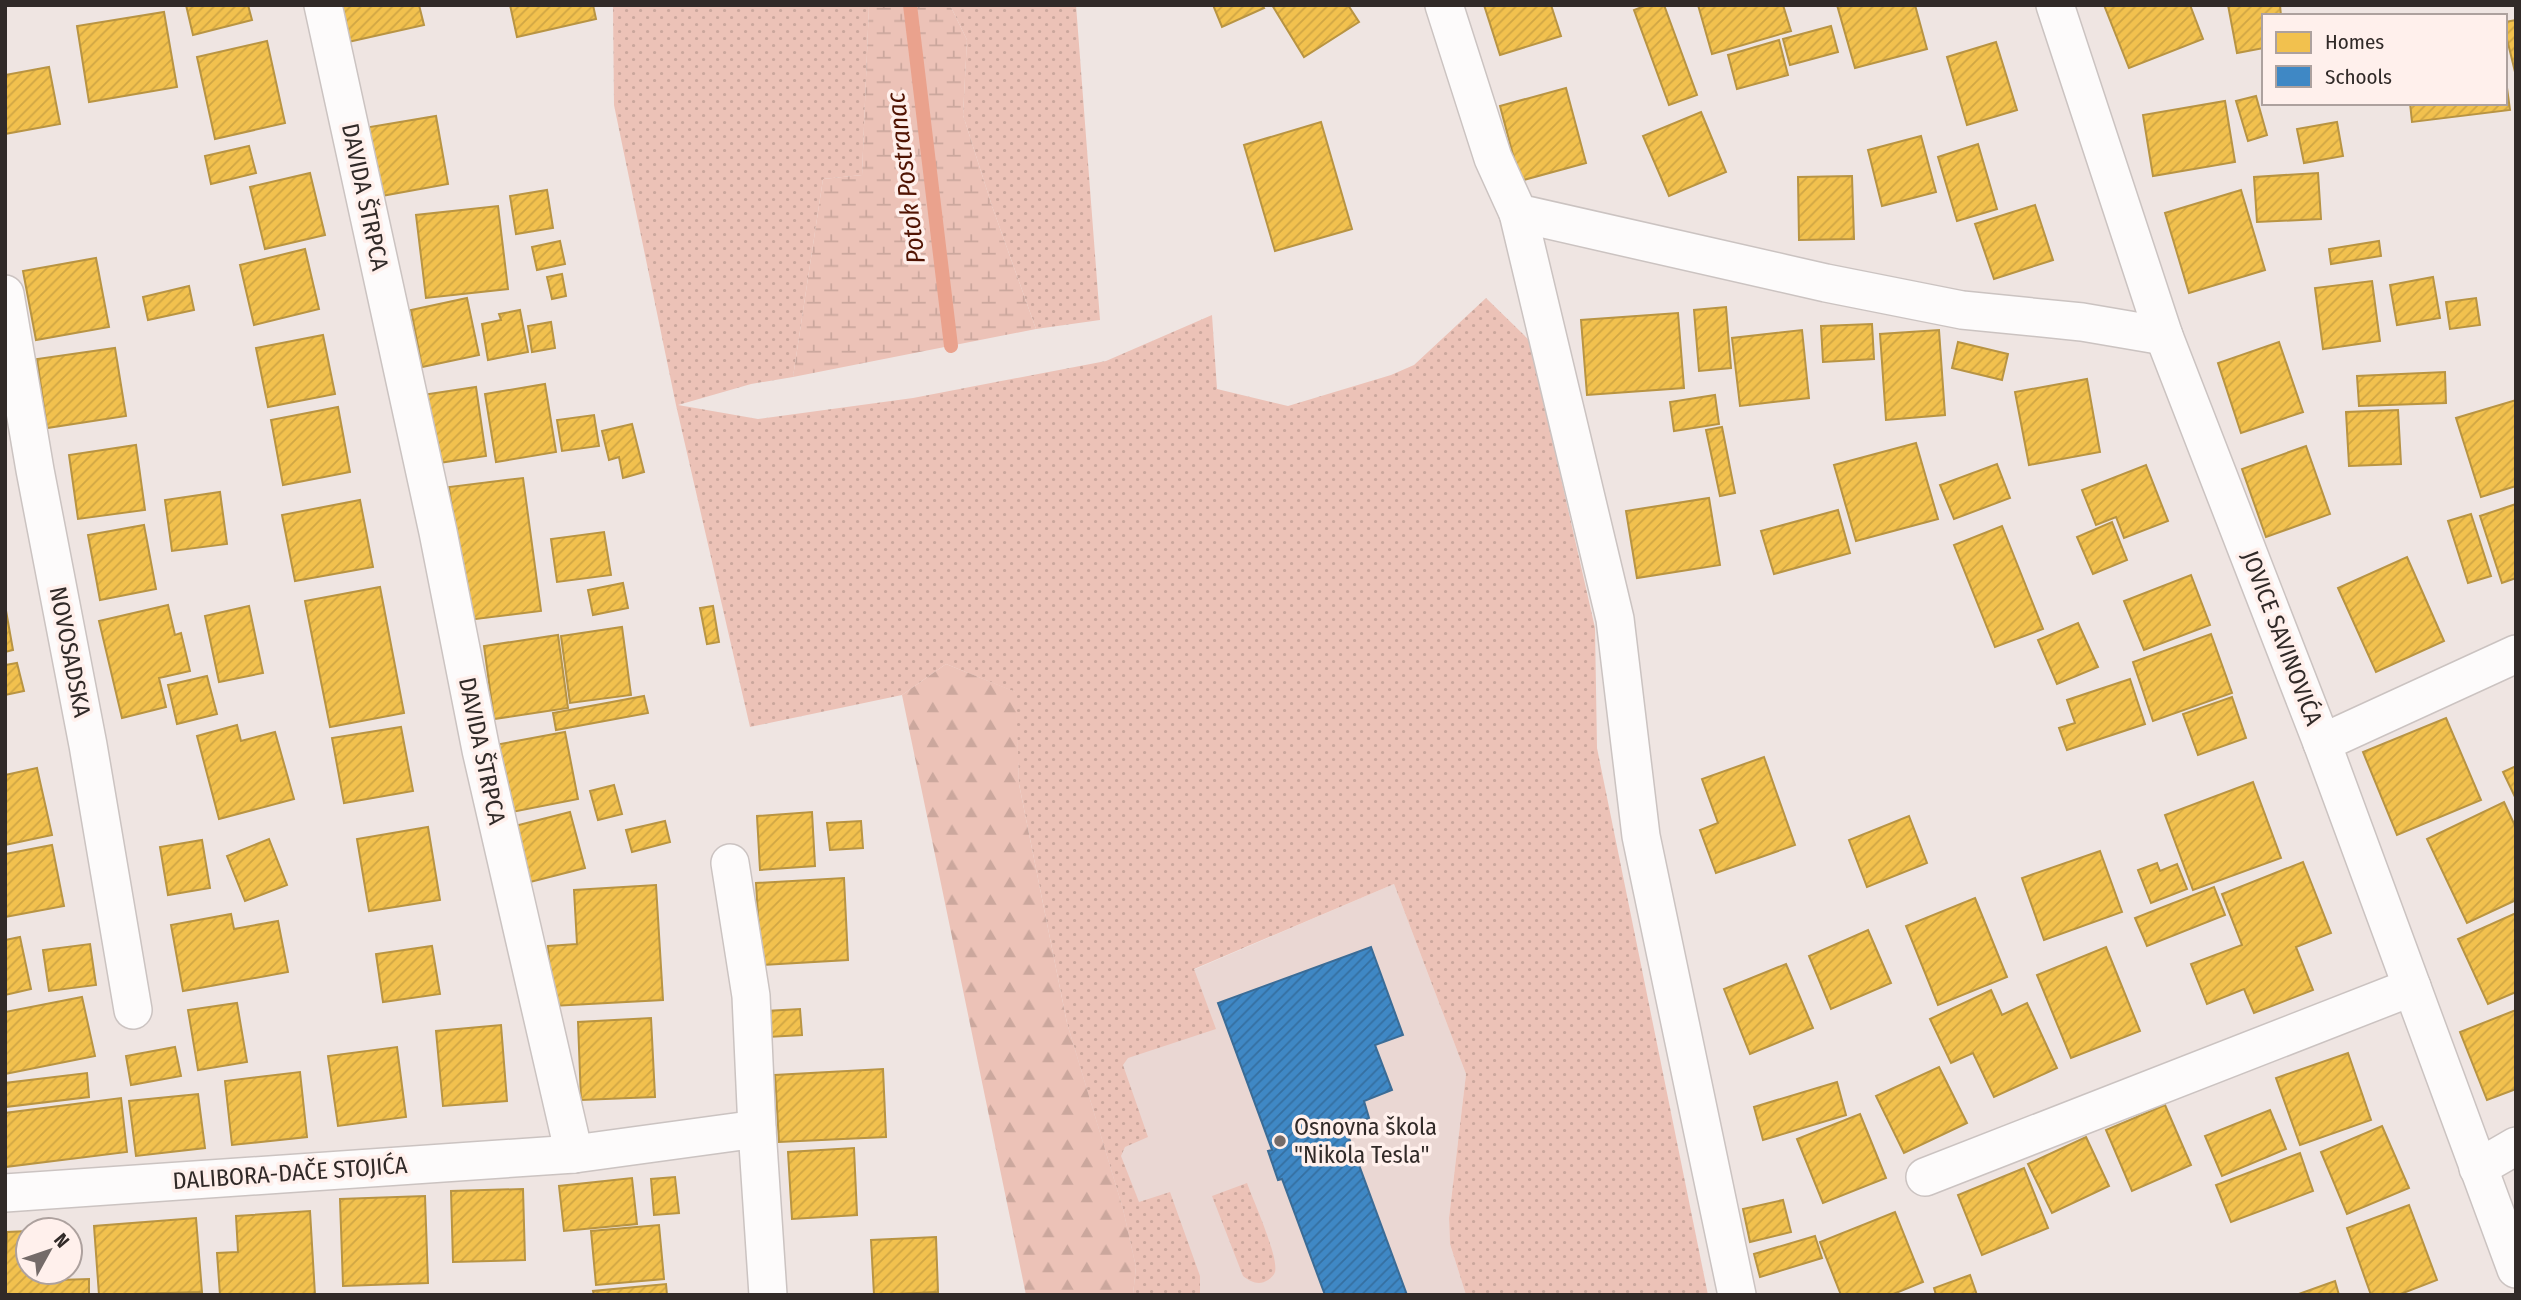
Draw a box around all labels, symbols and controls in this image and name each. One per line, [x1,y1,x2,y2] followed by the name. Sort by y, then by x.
[2262,14,2507,105] legend
[2325,29,2384,55] text: Homes
[2325,64,2392,90] text: Schools
[880,90,932,265] water label: Potok Postranac
[336,121,395,273] street label: DAVIDA ŠTRPCA
[2236,547,2328,729] street label: JOVICE SAVINOVIĆA
[44,584,96,720] street label: NOVOSADSKA
[453,675,512,827] street label: DAVIDA ŠTRPCA
[1294,1113,1437,1169] place label: Osnovna škola "Nikola Tesla"
[1272,1133,1288,1149] marker: Osnovna škola "Nikola Tesla"
[172,1150,409,1195] street label: DALIBORA-DAČE STOJIĆA
[14,1216,84,1286] north arrow
[49,1229,74,1252] text: N

